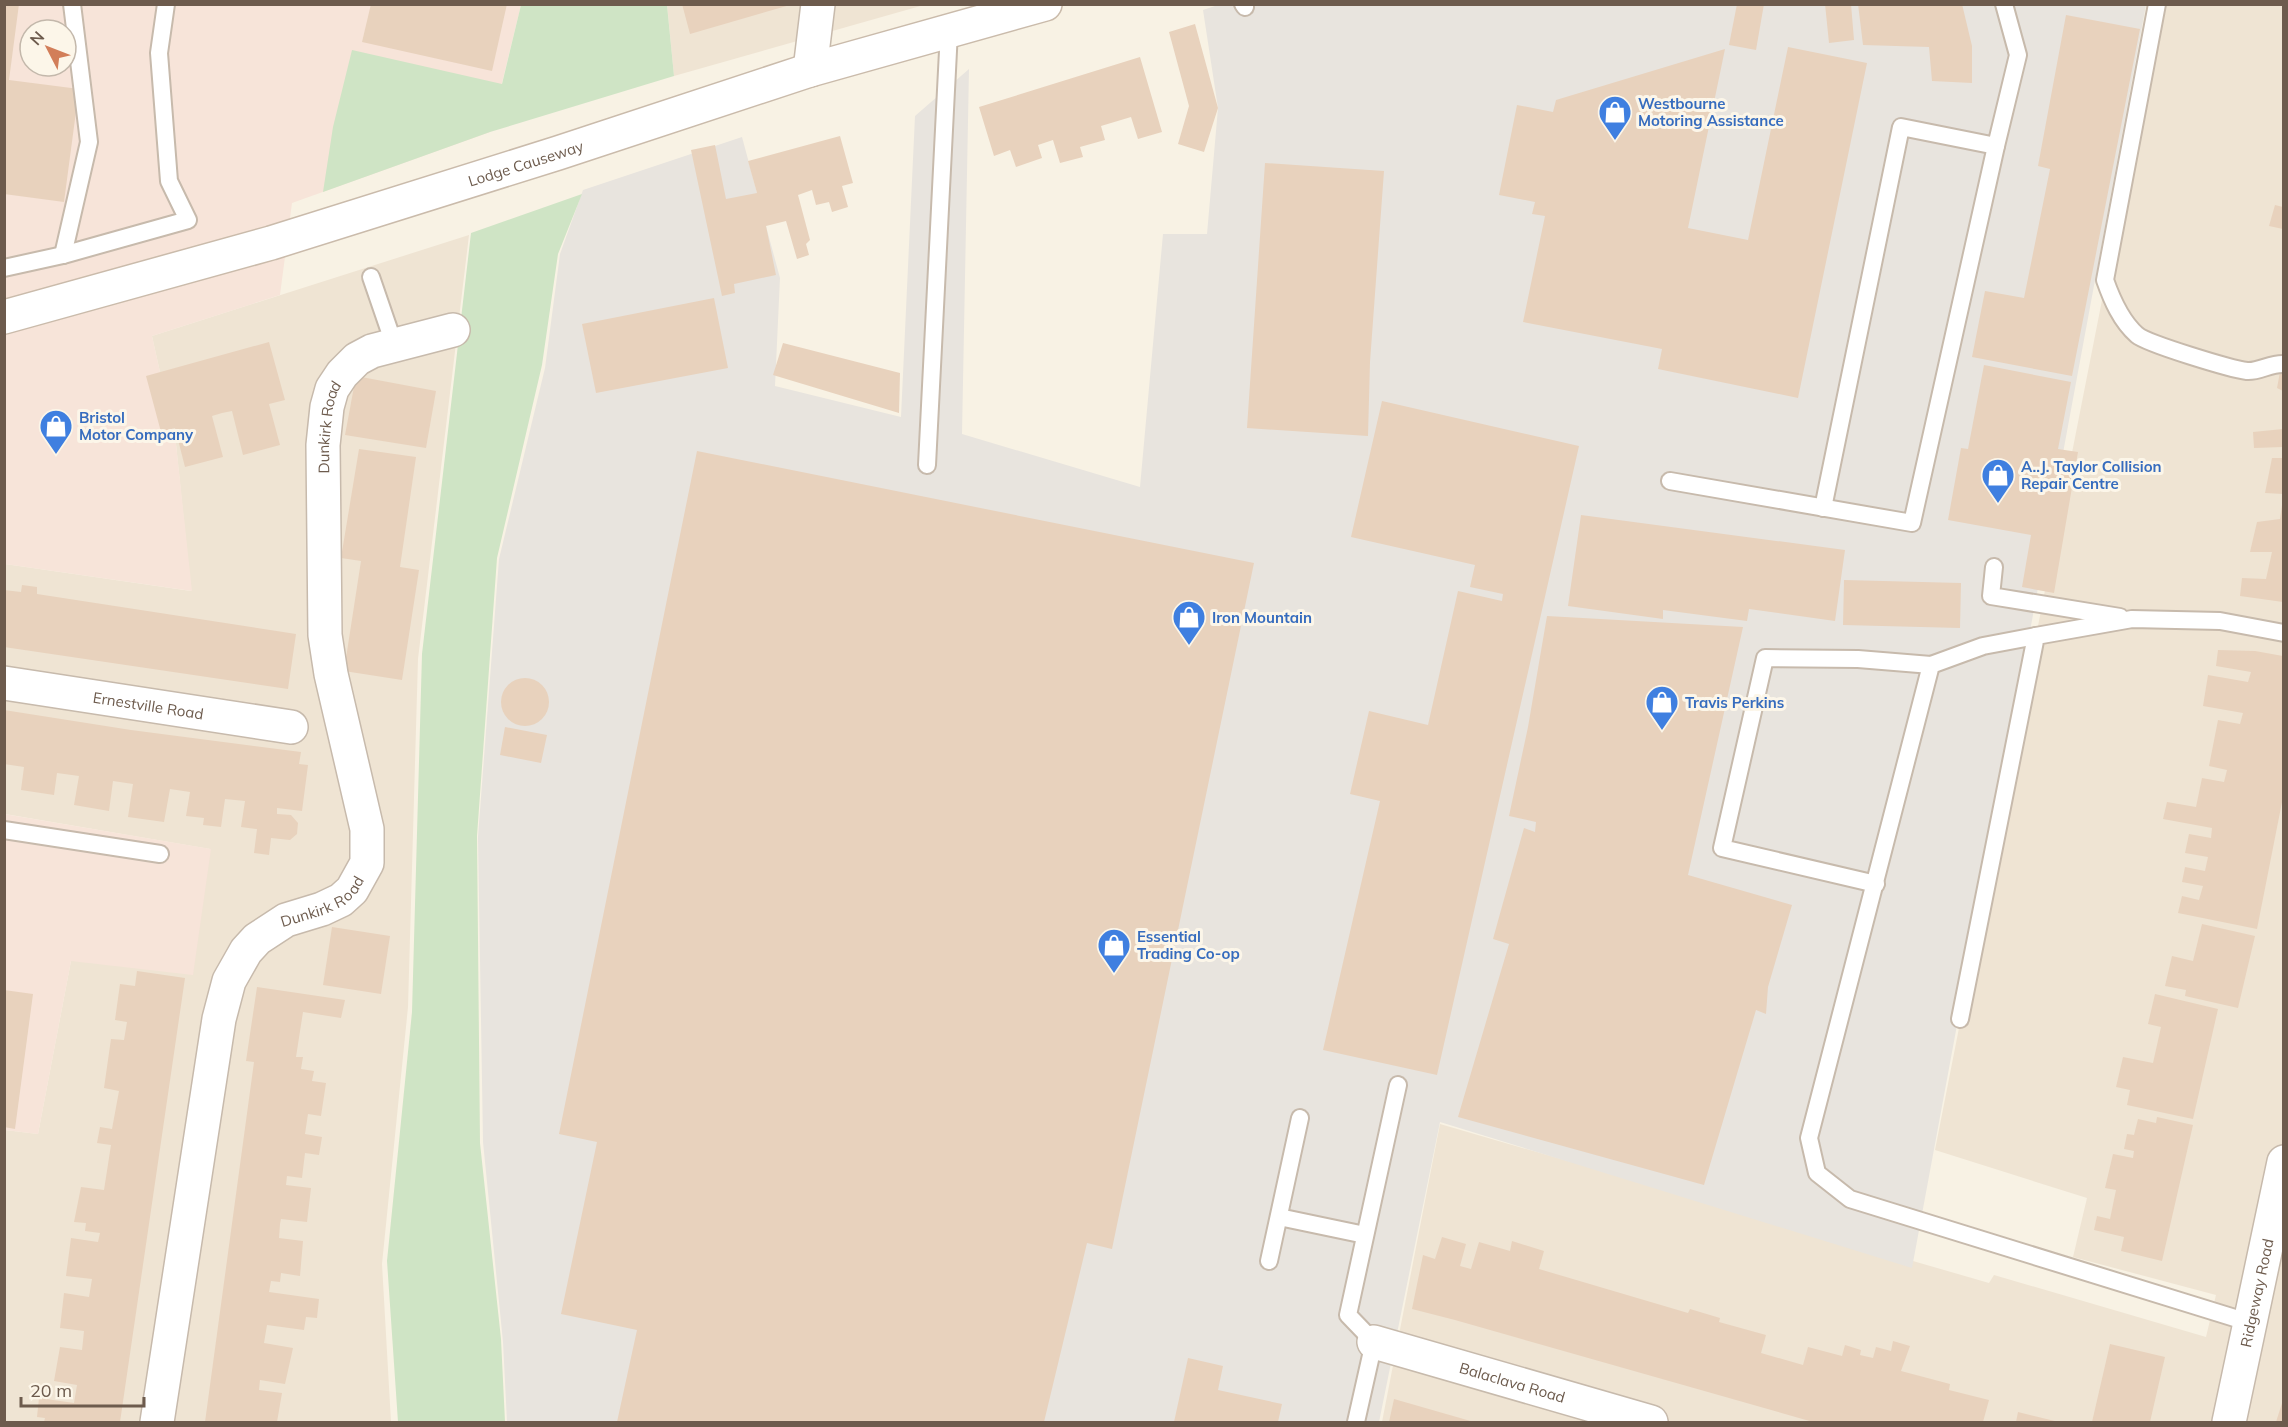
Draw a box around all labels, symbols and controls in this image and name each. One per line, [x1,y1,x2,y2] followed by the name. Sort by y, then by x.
[18,18,78,78] north arrow
[25,27,48,49] text: N
[1597,94,1633,141] shop icon: Westbourne Motoring Assistance
[1638,94,1784,130] place label: Westbourne Motoring Assistance
[466,136,586,190] street label: Lodge Causeway
[313,377,345,474] street label: Dunkirk Road
[38,408,74,455] shop icon: Bristol Motor Company
[79,408,194,444] place label: Bristol Motor Company
[1980,457,2016,504] shop icon: A..J. Taylor Collision Repair Centre
[2021,457,2162,493] place label: A..J. Taylor Collision Repair Centre
[1171,599,1207,646] shop icon: Iron Mountain
[1212,608,1312,627] place label: Iron Mountain
[1644,684,1680,731] shop icon: Travis Perkins
[92,687,205,723] street label: Ernestville Road
[1685,693,1784,712] place label: Travis Perkins
[278,872,368,931] street label: Dunkirk Road
[1096,927,1132,974] shop icon: Essential Trading Co-op
[1137,927,1240,963] place label: Essential Trading Co-op
[2236,1237,2277,1349] street label: Ridgeway Road
[1457,1358,1568,1406] street label: Balaclava Road
[21,1370,144,1408] scale bar
[30,1379,72,1402] text: 20 m

